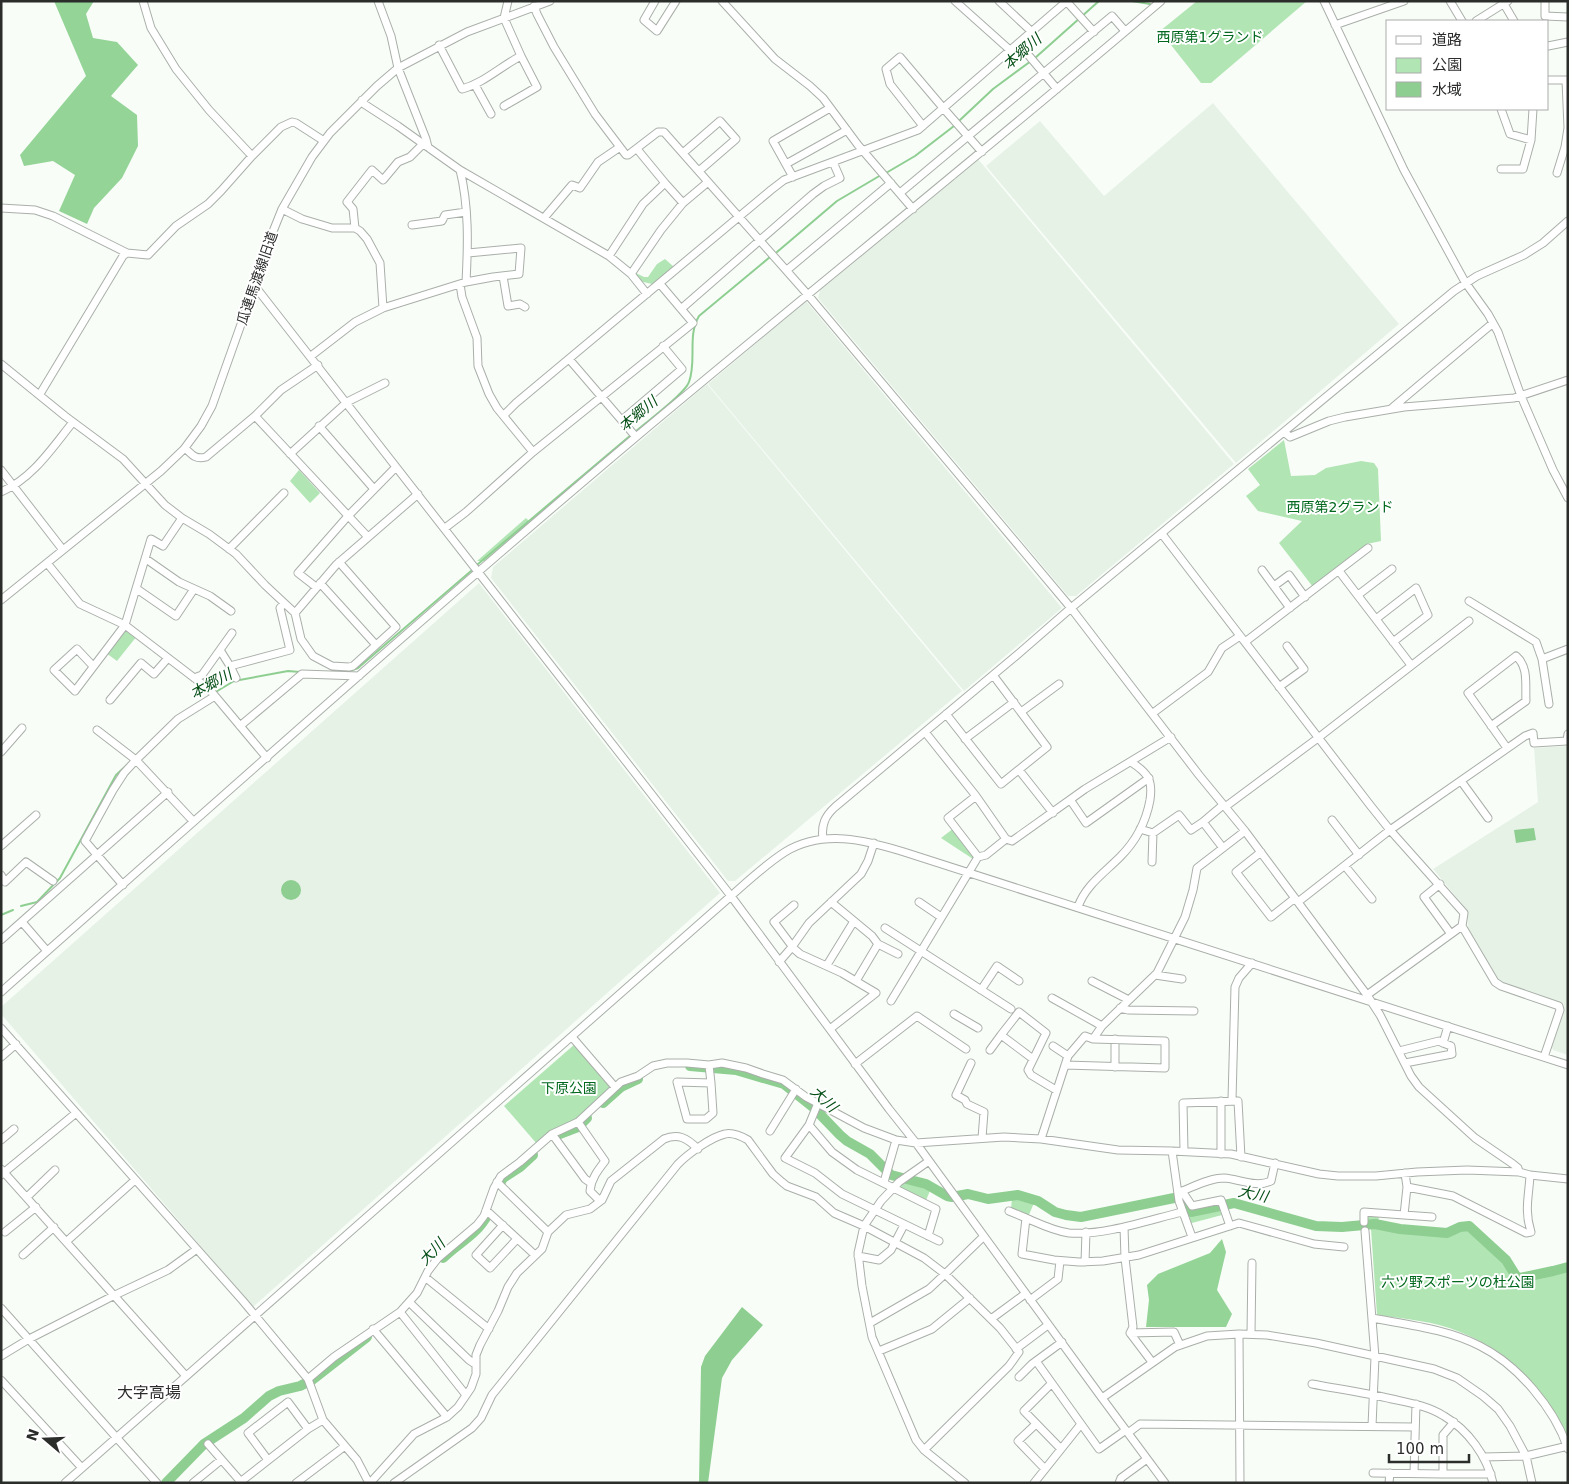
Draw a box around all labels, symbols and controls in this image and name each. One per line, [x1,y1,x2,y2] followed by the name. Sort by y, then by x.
[1386,20,1549,110] legend
[999,29,1046,74] water label: 本郷川
[1157,29,1263,45] park label: 西原第1グランド
[1432,31,1462,49] text: 道路
[1432,56,1462,74] text: 公園
[1432,81,1462,99] text: 水域
[233,229,281,327] street label: 瓜連馬渡線旧道
[615,391,663,435] water label: 本郷川
[1287,499,1393,515] park label: 西原第2グランド
[187,664,237,703] water label: 本郷川
[541,1080,597,1096] park label: 下原公園
[807,1082,843,1117] water label: 大川
[1236,1182,1271,1206] water label: 大川
[415,1234,450,1269] water label: 大川
[1381,1274,1535,1290] park label: 六ツ野スポーツの杜公園
[117,1383,181,1402] district label: 大字高場
[20,1414,70,1464] north arrow
[23,1427,42,1443] text: N
[1389,1432,1469,1464] scale bar
[1396,1440,1444,1458] text: 100 m

